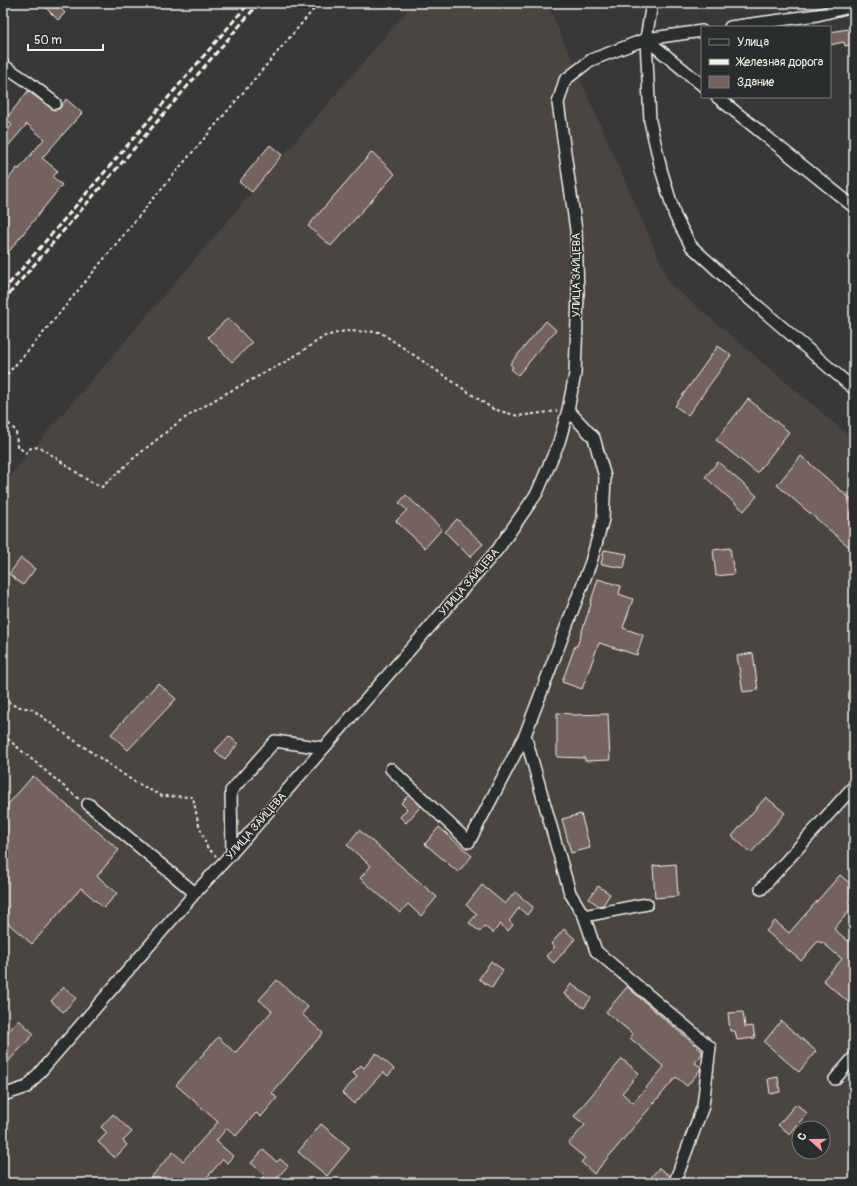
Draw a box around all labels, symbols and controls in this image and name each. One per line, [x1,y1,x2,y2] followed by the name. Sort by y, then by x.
[28,26,103,52] scale bar
[701,26,831,98] legend
[34,33,62,48] text: 50 m
[737,35,769,50] text: Улица
[735,55,824,70] text: Железная дорога
[737,75,774,90] text: Здание
[570,233,583,317] street label: УЛИЦА ЗАЙЦЕВА
[436,546,502,618] street label: УЛИЦА ЗАЙЦЕВА
[223,790,289,862] street label: УЛИЦА ЗАЙЦЕВА
[791,1120,831,1160] north arrow
[795,1131,809,1142] text: С

